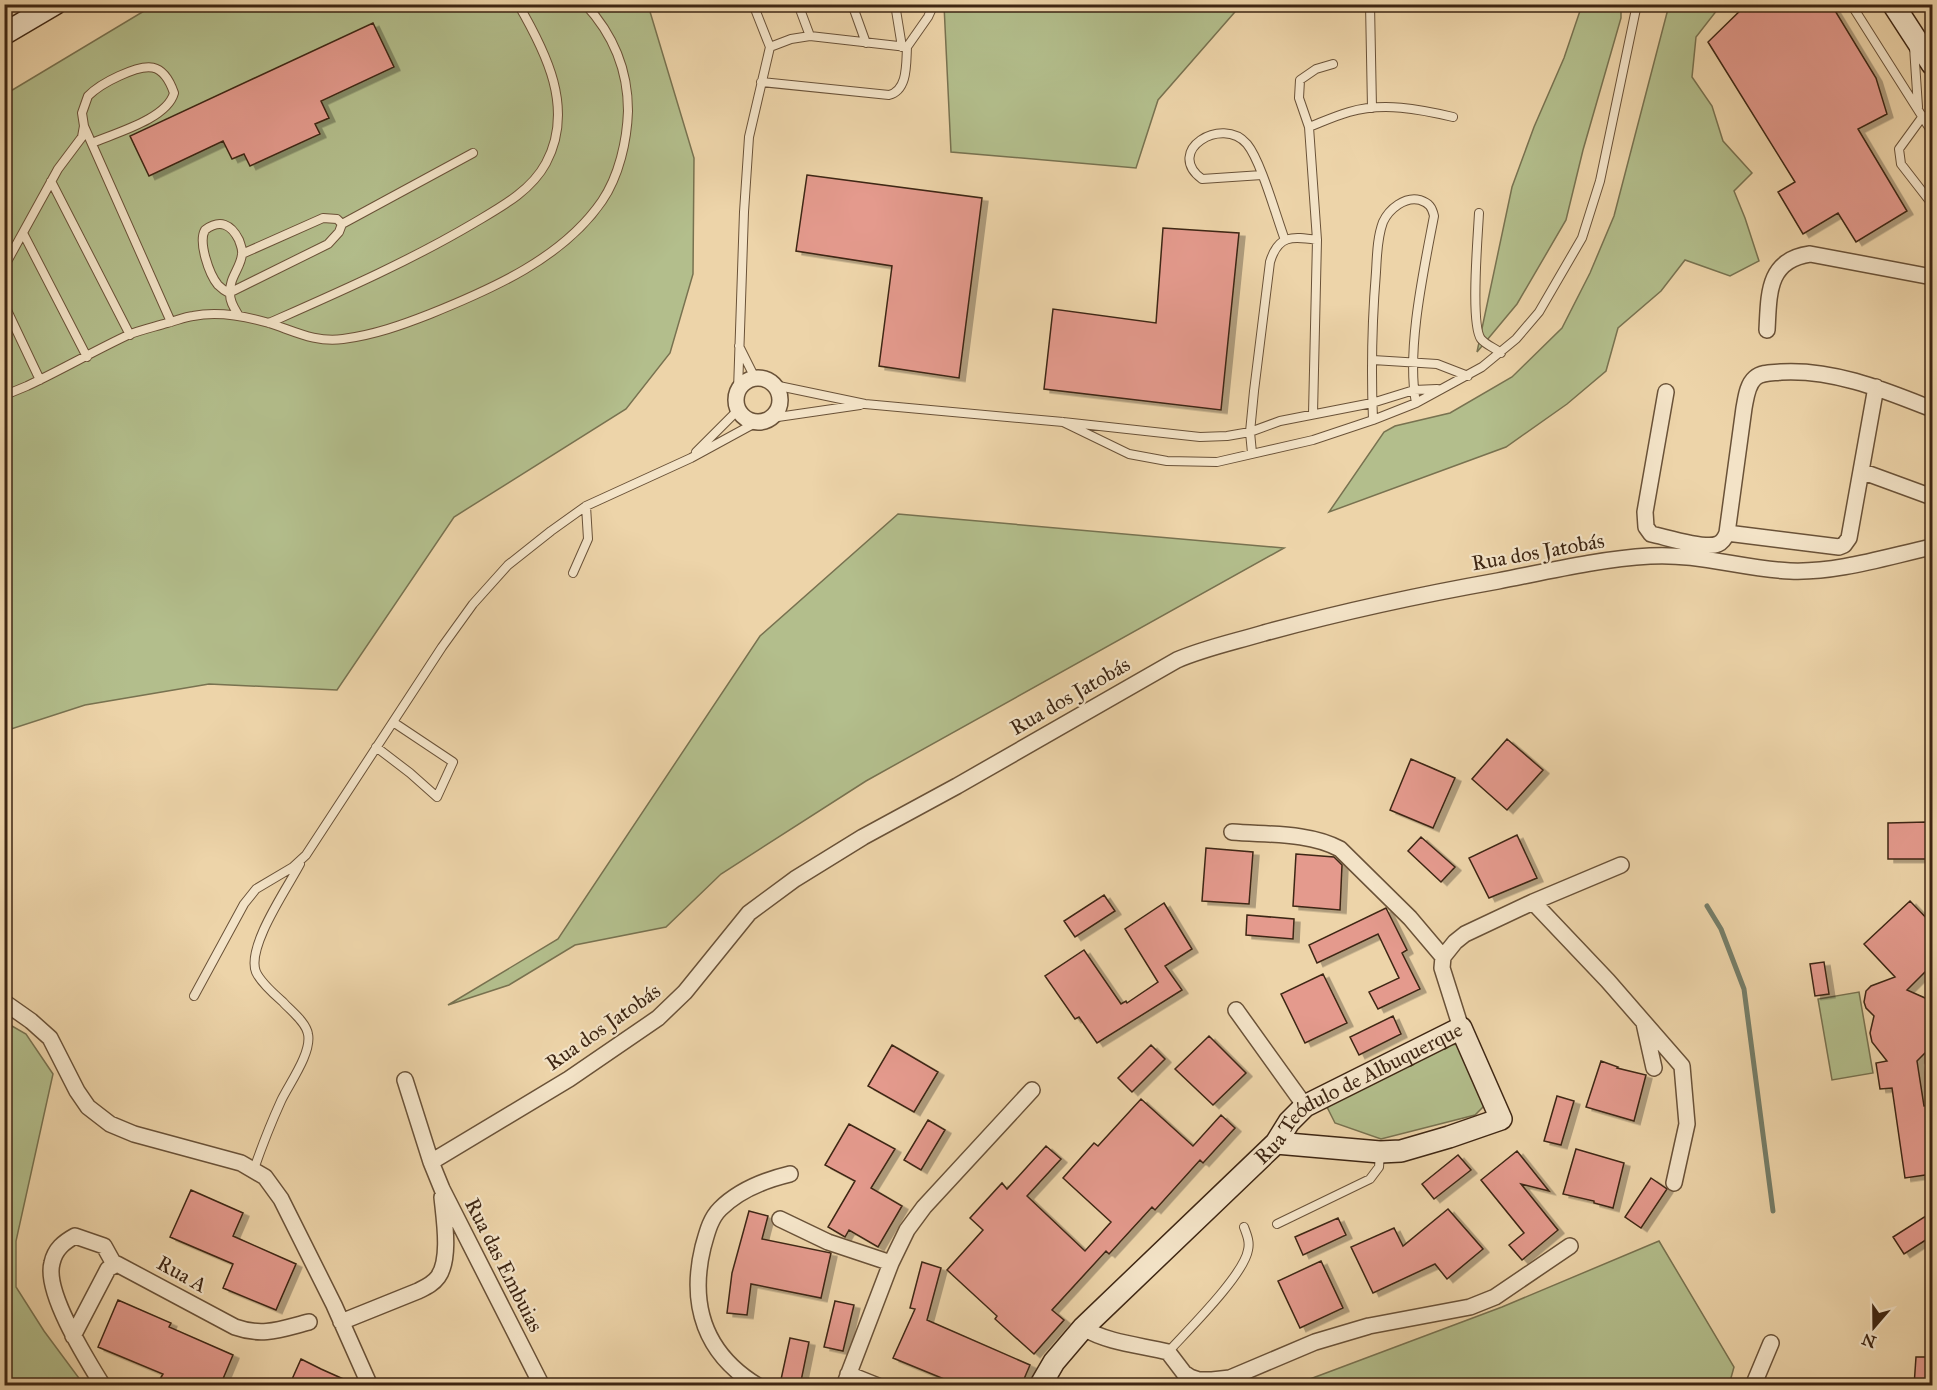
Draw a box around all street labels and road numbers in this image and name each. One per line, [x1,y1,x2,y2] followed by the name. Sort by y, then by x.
[1470,528,1606,576] street label: Rua dos Jatobás
[1005,651,1135,741] street label: Rua dos Jatobás
[540,978,666,1076] street label: Rua dos Jatobás
[1249,1016,1467,1170] street label: Rua Teódulo de Albuquerque
[459,1194,549,1336] street label: Rua das Embuias
[152,1250,212,1298] street label: Rua A

